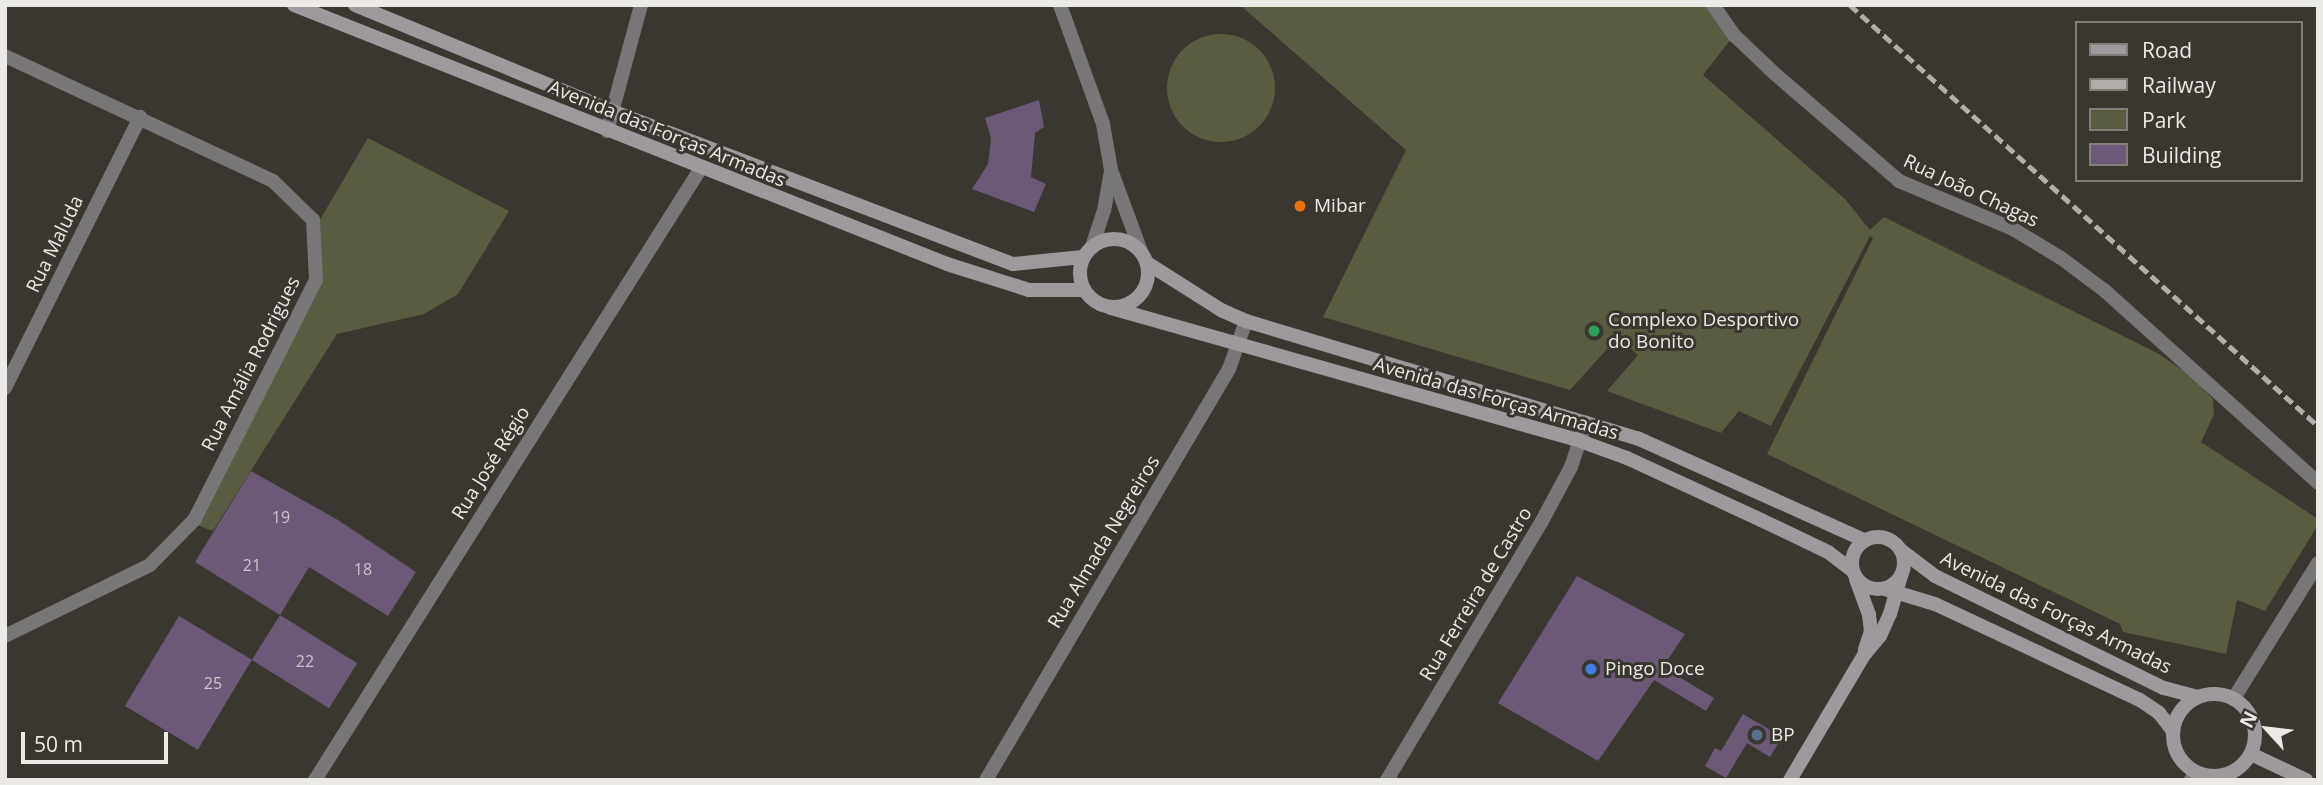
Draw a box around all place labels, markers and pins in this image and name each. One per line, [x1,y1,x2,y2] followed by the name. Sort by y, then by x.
[1314,195,1366,217] place label: Mibar
[1292,198,1308,214] marker: Mibar
[1608,309,1799,353] place label: Complexo Desportivo do Bonito
[1586,323,1602,339] marker: Complexo Desportivo do Bonito
[1605,658,1705,680] place label: Pingo Doce
[1583,661,1599,677] marker: Pingo Doce
[1771,724,1795,746] place label: BP
[1749,727,1765,743] marker: BP

